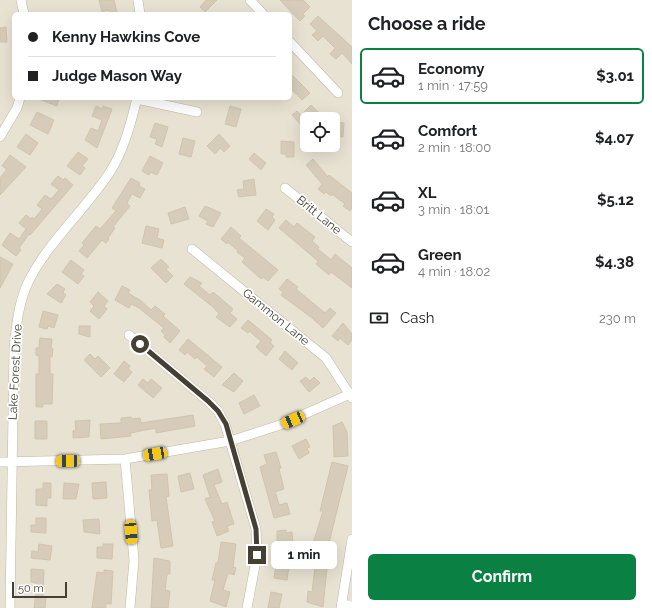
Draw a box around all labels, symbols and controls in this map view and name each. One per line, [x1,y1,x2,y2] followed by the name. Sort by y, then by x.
[368,13,486,34] text: Choose a ride
[52,28,200,46] text: Kenny Hawkins Cove
[370,58,406,94] icon: car
[418,60,485,78] text: Economy
[52,67,182,85] text: Judge Mason Way
[596,67,634,85] text: $3.01
[418,78,488,93] text: 1 min · 17:59
[300,112,340,152] map controls
[300,112,340,152] button: locate
[370,120,406,156] icon: car
[418,122,477,140] text: Comfort
[595,129,634,147] text: $4.07
[418,140,491,155] text: 2 min · 18:00
[370,182,406,218] icon: car
[418,184,436,202] text: XL
[597,191,634,209] text: $5.12
[294,193,344,237] street label: Britt Lane
[418,202,489,217] text: 3 min · 18:01
[370,244,406,280] icon: car
[418,246,462,264] text: Green
[595,253,634,271] text: $4.38
[418,264,490,279] text: 4 min · 18:02
[240,286,312,348] street label: Gammon Lane
[368,307,390,329] icon: cash
[400,309,434,327] text: Cash
[599,311,636,326] text: 230 m
[5,324,25,420] street label: Lake Forest Drive
[131,335,149,353] route start
[280,410,306,430] car
[142,446,168,462] car
[56,455,80,467] car
[124,520,138,544] car
[271,541,337,569] callout: 1 min
[248,546,266,564] route end
[288,547,320,562] text: 1 min
[368,554,636,600] button: Confirm
[12,580,67,599] scale bar
[18,582,44,595] text: 50 m

